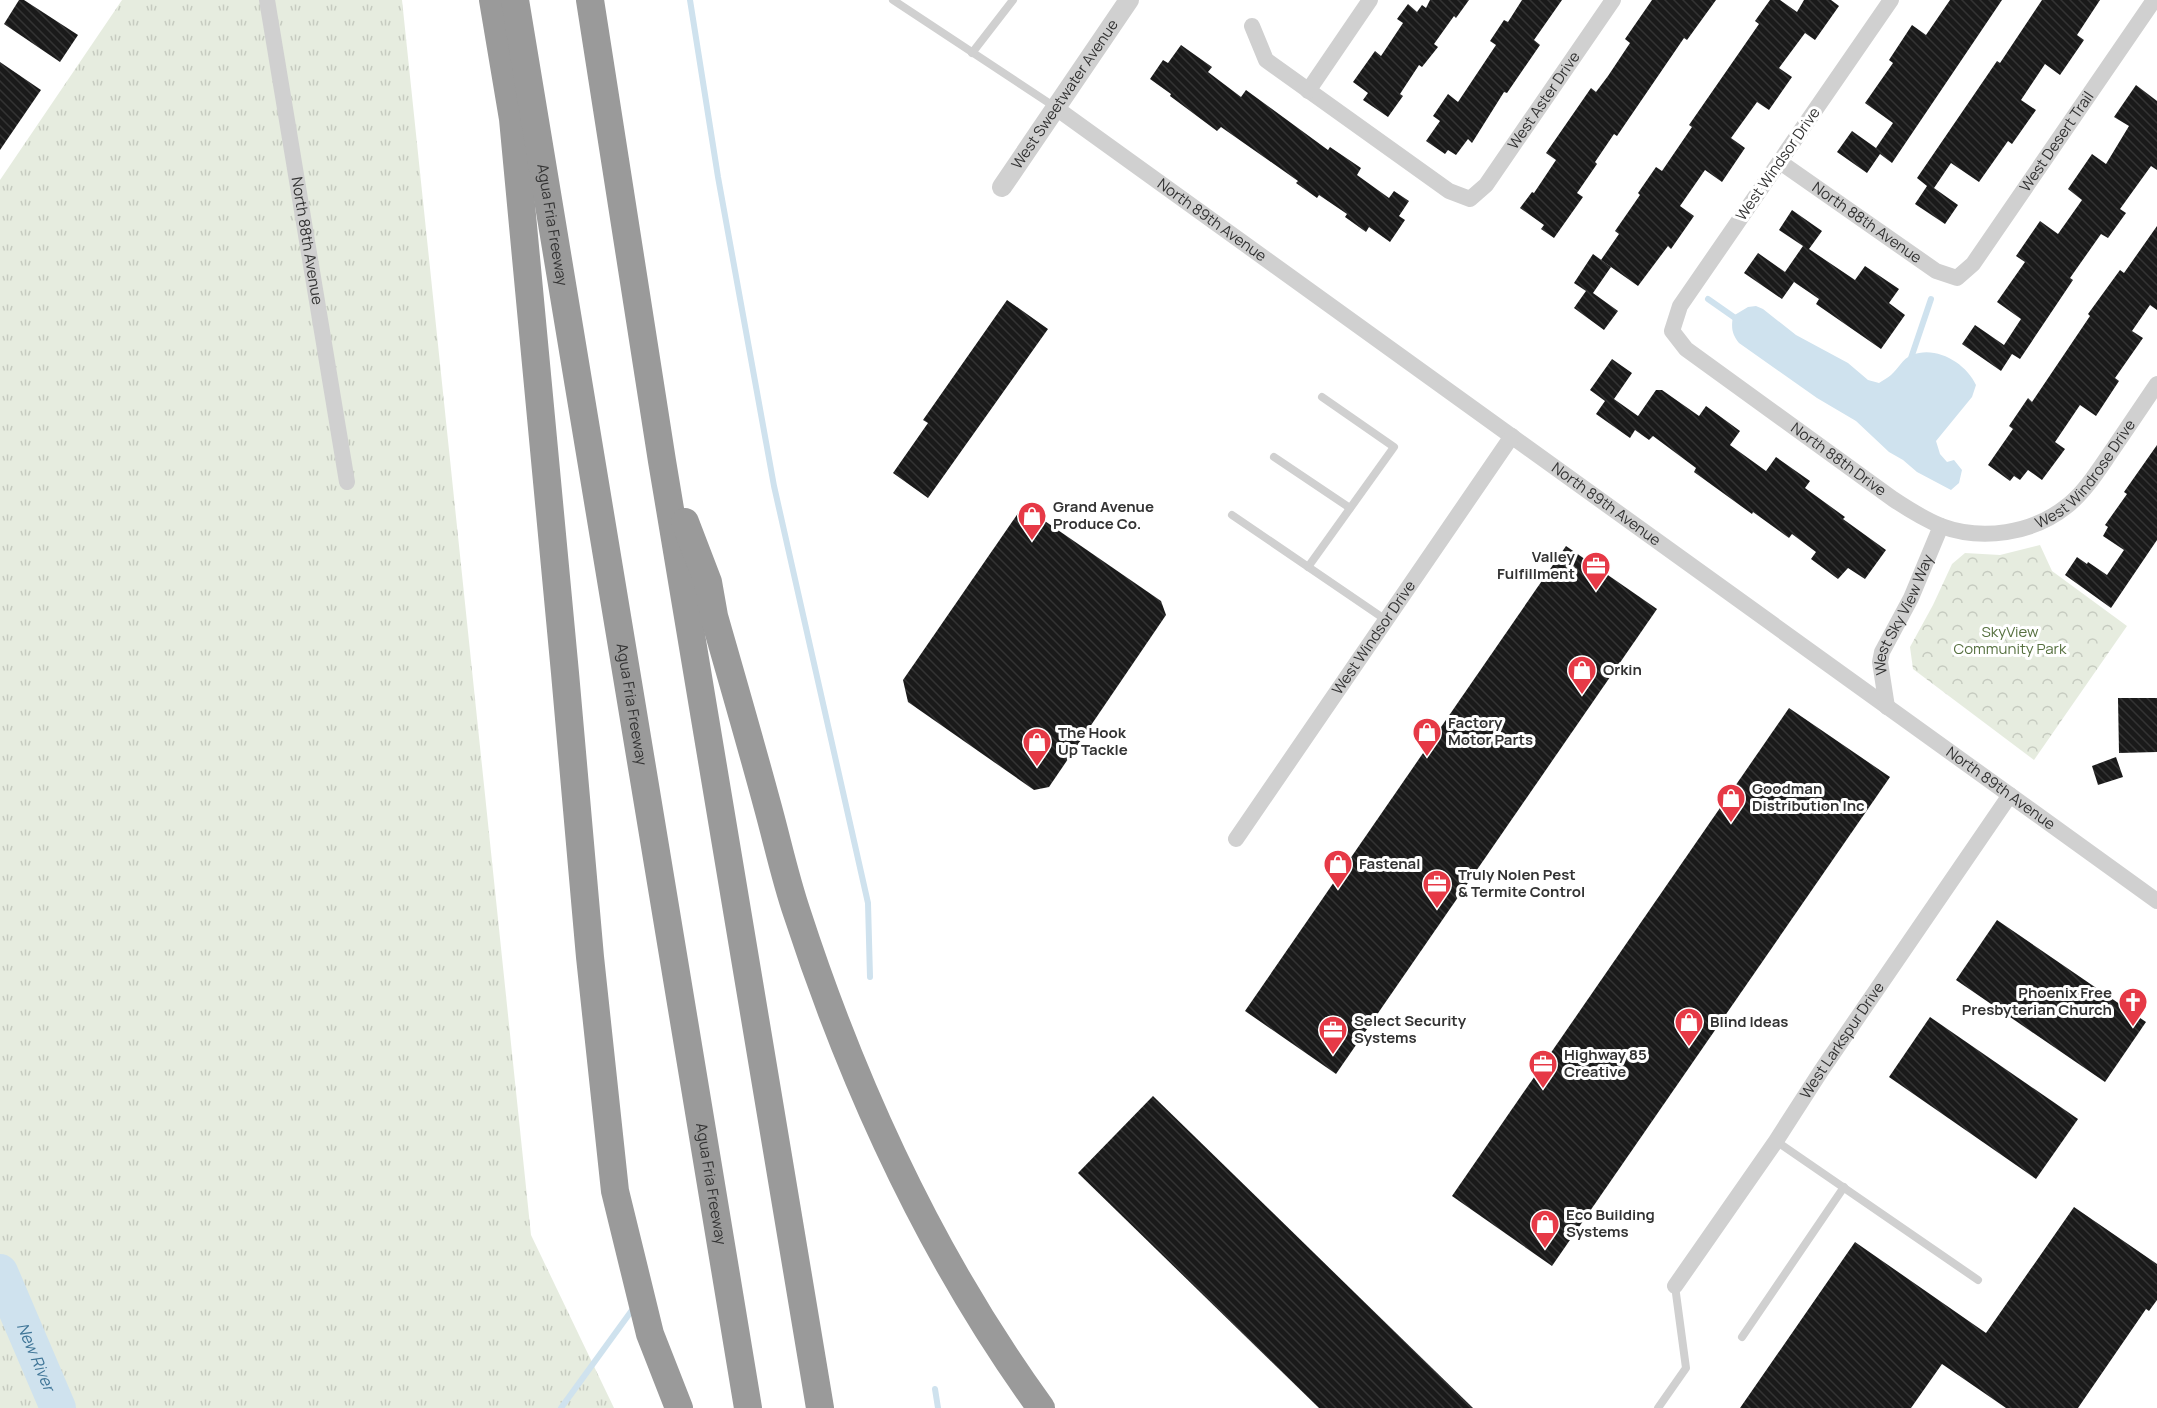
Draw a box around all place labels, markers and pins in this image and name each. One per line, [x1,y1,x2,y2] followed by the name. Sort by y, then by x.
[1053,496,1154,534] place label: Grand Avenue Produce Co.
[1016,500,1048,542] shop icon: Grand Avenue Produce Co.
[1497,546,1576,584] place label: Valley Fulfillment
[1580,550,1612,592] office icon: Valley Fulfillment
[1566,654,1598,696] shop icon: Orkin
[1603,659,1642,680] place label: Orkin
[1448,712,1533,750] place label: Factory Motor Parts
[1411,716,1443,758] shop icon: Factory Motor Parts
[1058,722,1128,760] place label: The Hook Up Tackle
[1021,726,1053,768] shop icon: The Hook Up Tackle
[1752,778,1865,816] place label: Goodman Distribution Inc
[1715,782,1747,824] shop icon: Goodman Distribution Inc
[1322,848,1354,890] shop icon: Fastenal
[1359,853,1420,874] place label: Fastenal
[1458,864,1585,902] place label: Truly Nolen Pest & Termite Control
[1421,868,1453,910] office icon: Truly Nolen Pest & Termite Control
[1962,982,2112,1020] place label: Phoenix Free Presbyterian Church
[2117,986,2149,1028] church icon: Phoenix Free Presbyterian Church
[1673,1006,1705,1048] shop icon: Blind Ideas
[1354,1010,1467,1048] place label: Select Security Systems
[1710,1011,1789,1032] place label: Blind Ideas
[1317,1014,1349,1056] office icon: Select Security Systems
[1564,1044,1647,1082] place label: Highway 85 Creative
[1527,1048,1559,1090] office icon: Highway 85 Creative
[1566,1204,1655,1242] place label: Eco Building Systems
[1529,1208,1561,1250] shop icon: Eco Building Systems

